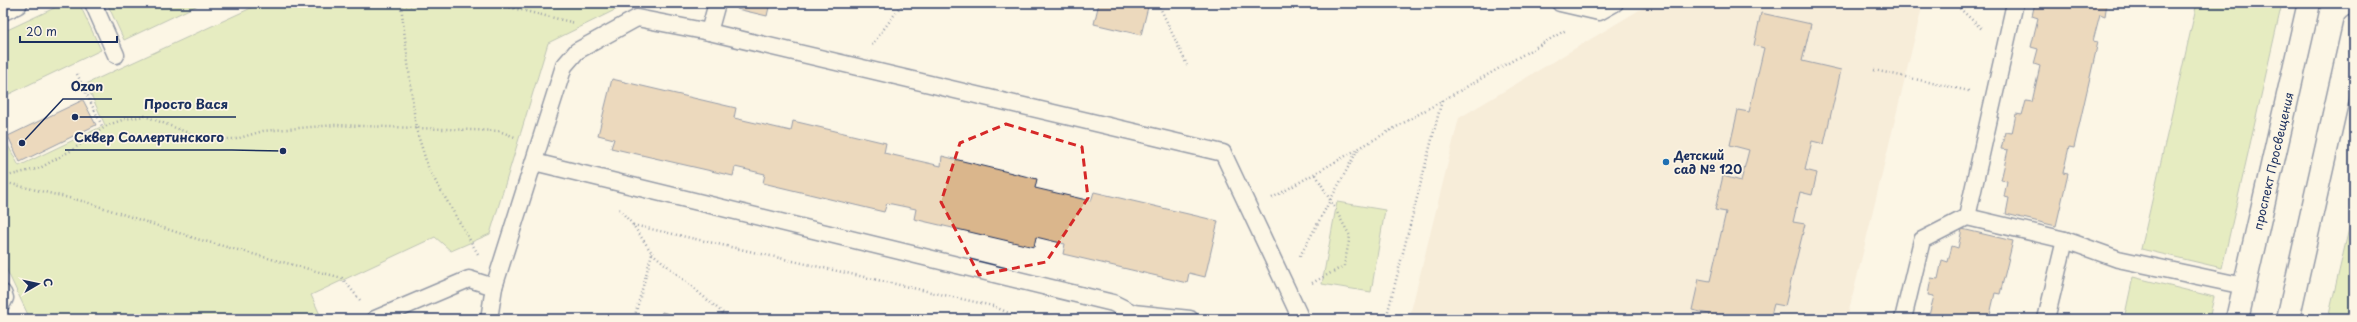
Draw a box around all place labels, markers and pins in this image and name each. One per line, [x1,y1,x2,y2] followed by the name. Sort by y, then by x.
[63,74,112,99] callout: Ozon
[136,92,236,117] callout: Просто Вася
[65,125,232,150] callout: Сквер Соллертинского
[1673,146,1742,178] place label: Детский сад № 120
[1661,157,1671,167] marker: Детский сад № 120

